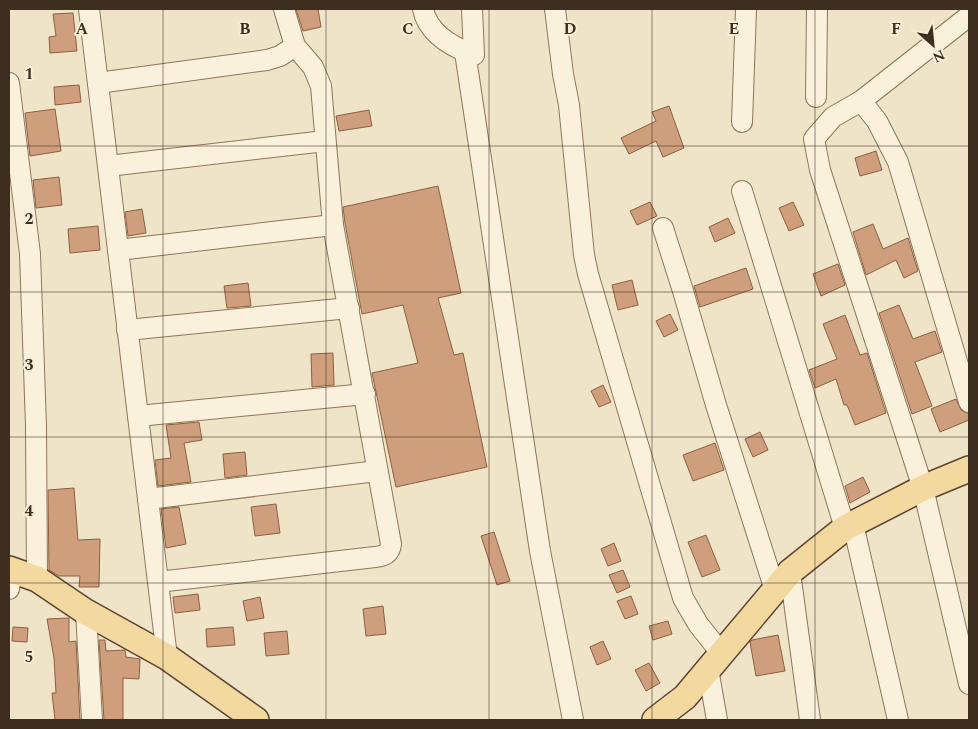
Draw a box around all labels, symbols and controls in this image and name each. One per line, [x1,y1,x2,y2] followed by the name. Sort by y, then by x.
[76,17,89,41] text: A
[239,17,251,41] text: B
[402,17,414,41] text: C
[564,17,577,41] text: D
[729,17,739,41] text: E
[891,17,901,41] text: F
[908,20,958,70] north arrow
[929,44,949,68] text: N
[25,62,33,86] text: 1
[25,207,34,231] text: 2
[25,353,34,377] text: 3
[25,499,34,523] text: 4
[25,645,33,669] text: 5

